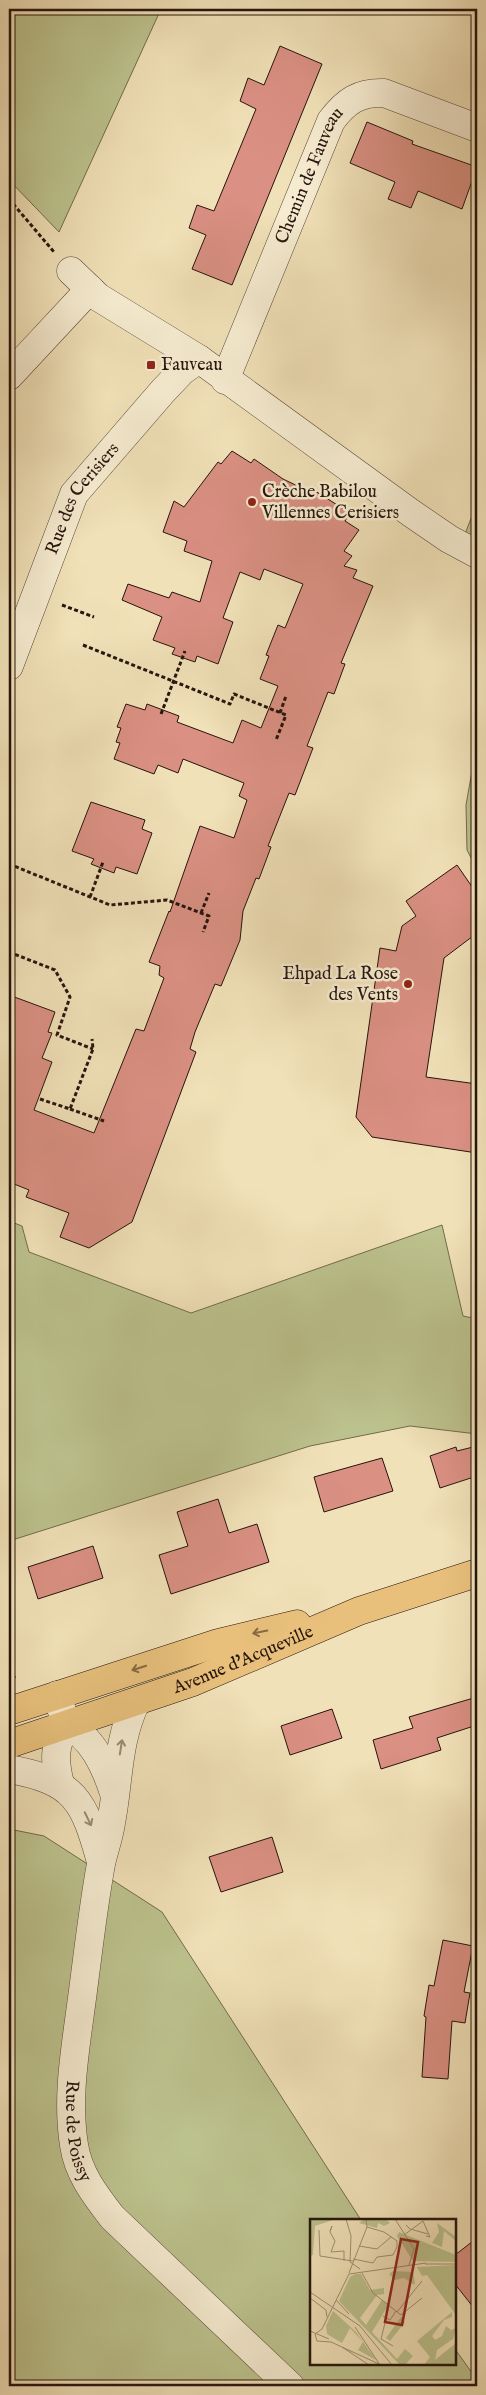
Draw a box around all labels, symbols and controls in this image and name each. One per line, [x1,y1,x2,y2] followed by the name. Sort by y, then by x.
[270,102,349,248] street label: Chemin de Fauveau
[161,354,223,377] place label: Fauveau
[145,359,157,371] marker: Fauveau
[41,438,125,558] street label: Rue des Cerisiers
[261,481,399,525] place label: Crèche Babilou Villennes Cerisiers
[246,496,258,508] marker: Crèche Babilou Villennes Cerisiers
[282,963,398,1007] place label: Ehpad La Rose des Vents
[402,978,414,990] marker: Ehpad La Rose des Vents
[169,1620,317,1700] street label: Avenue d'Acqueville
[253,1628,269,1637] one-way arrow
[131,1664,147,1674] one-way arrow
[116,1739,126,1755] one-way arrow
[83,1811,93,1826] one-way arrow
[60,2080,97,2186] street label: Rue de Poissy
[310,2219,456,2365] inset map

